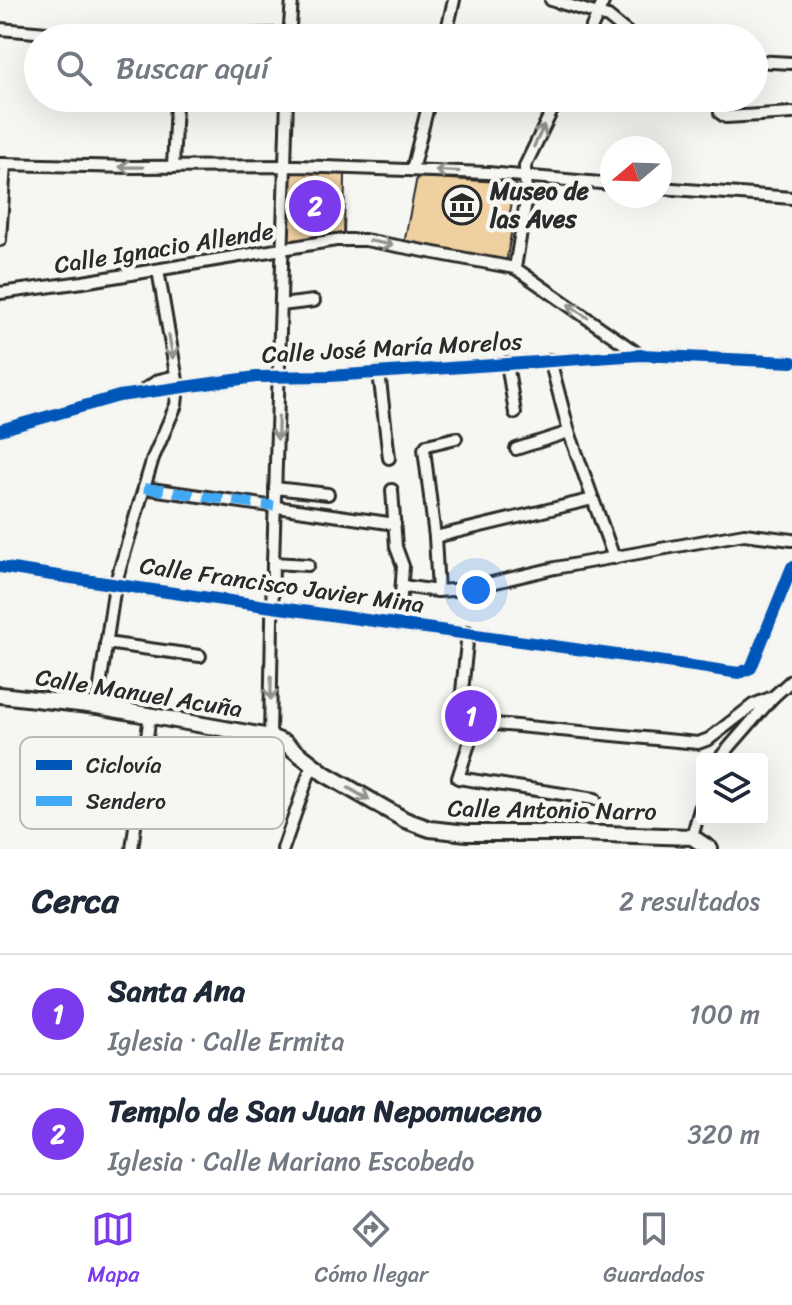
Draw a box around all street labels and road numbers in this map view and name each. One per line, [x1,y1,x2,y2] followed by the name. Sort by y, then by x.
[51,210,277,286] street label: Calle Ignacio Allende
[261,320,524,376] street label: Calle José María Morelos
[137,544,427,626] street label: Calle Francisco Javier Mina
[33,656,245,730] street label: Calle Manuel Acuña
[447,787,657,833] street label: Calle Antonio Narro

